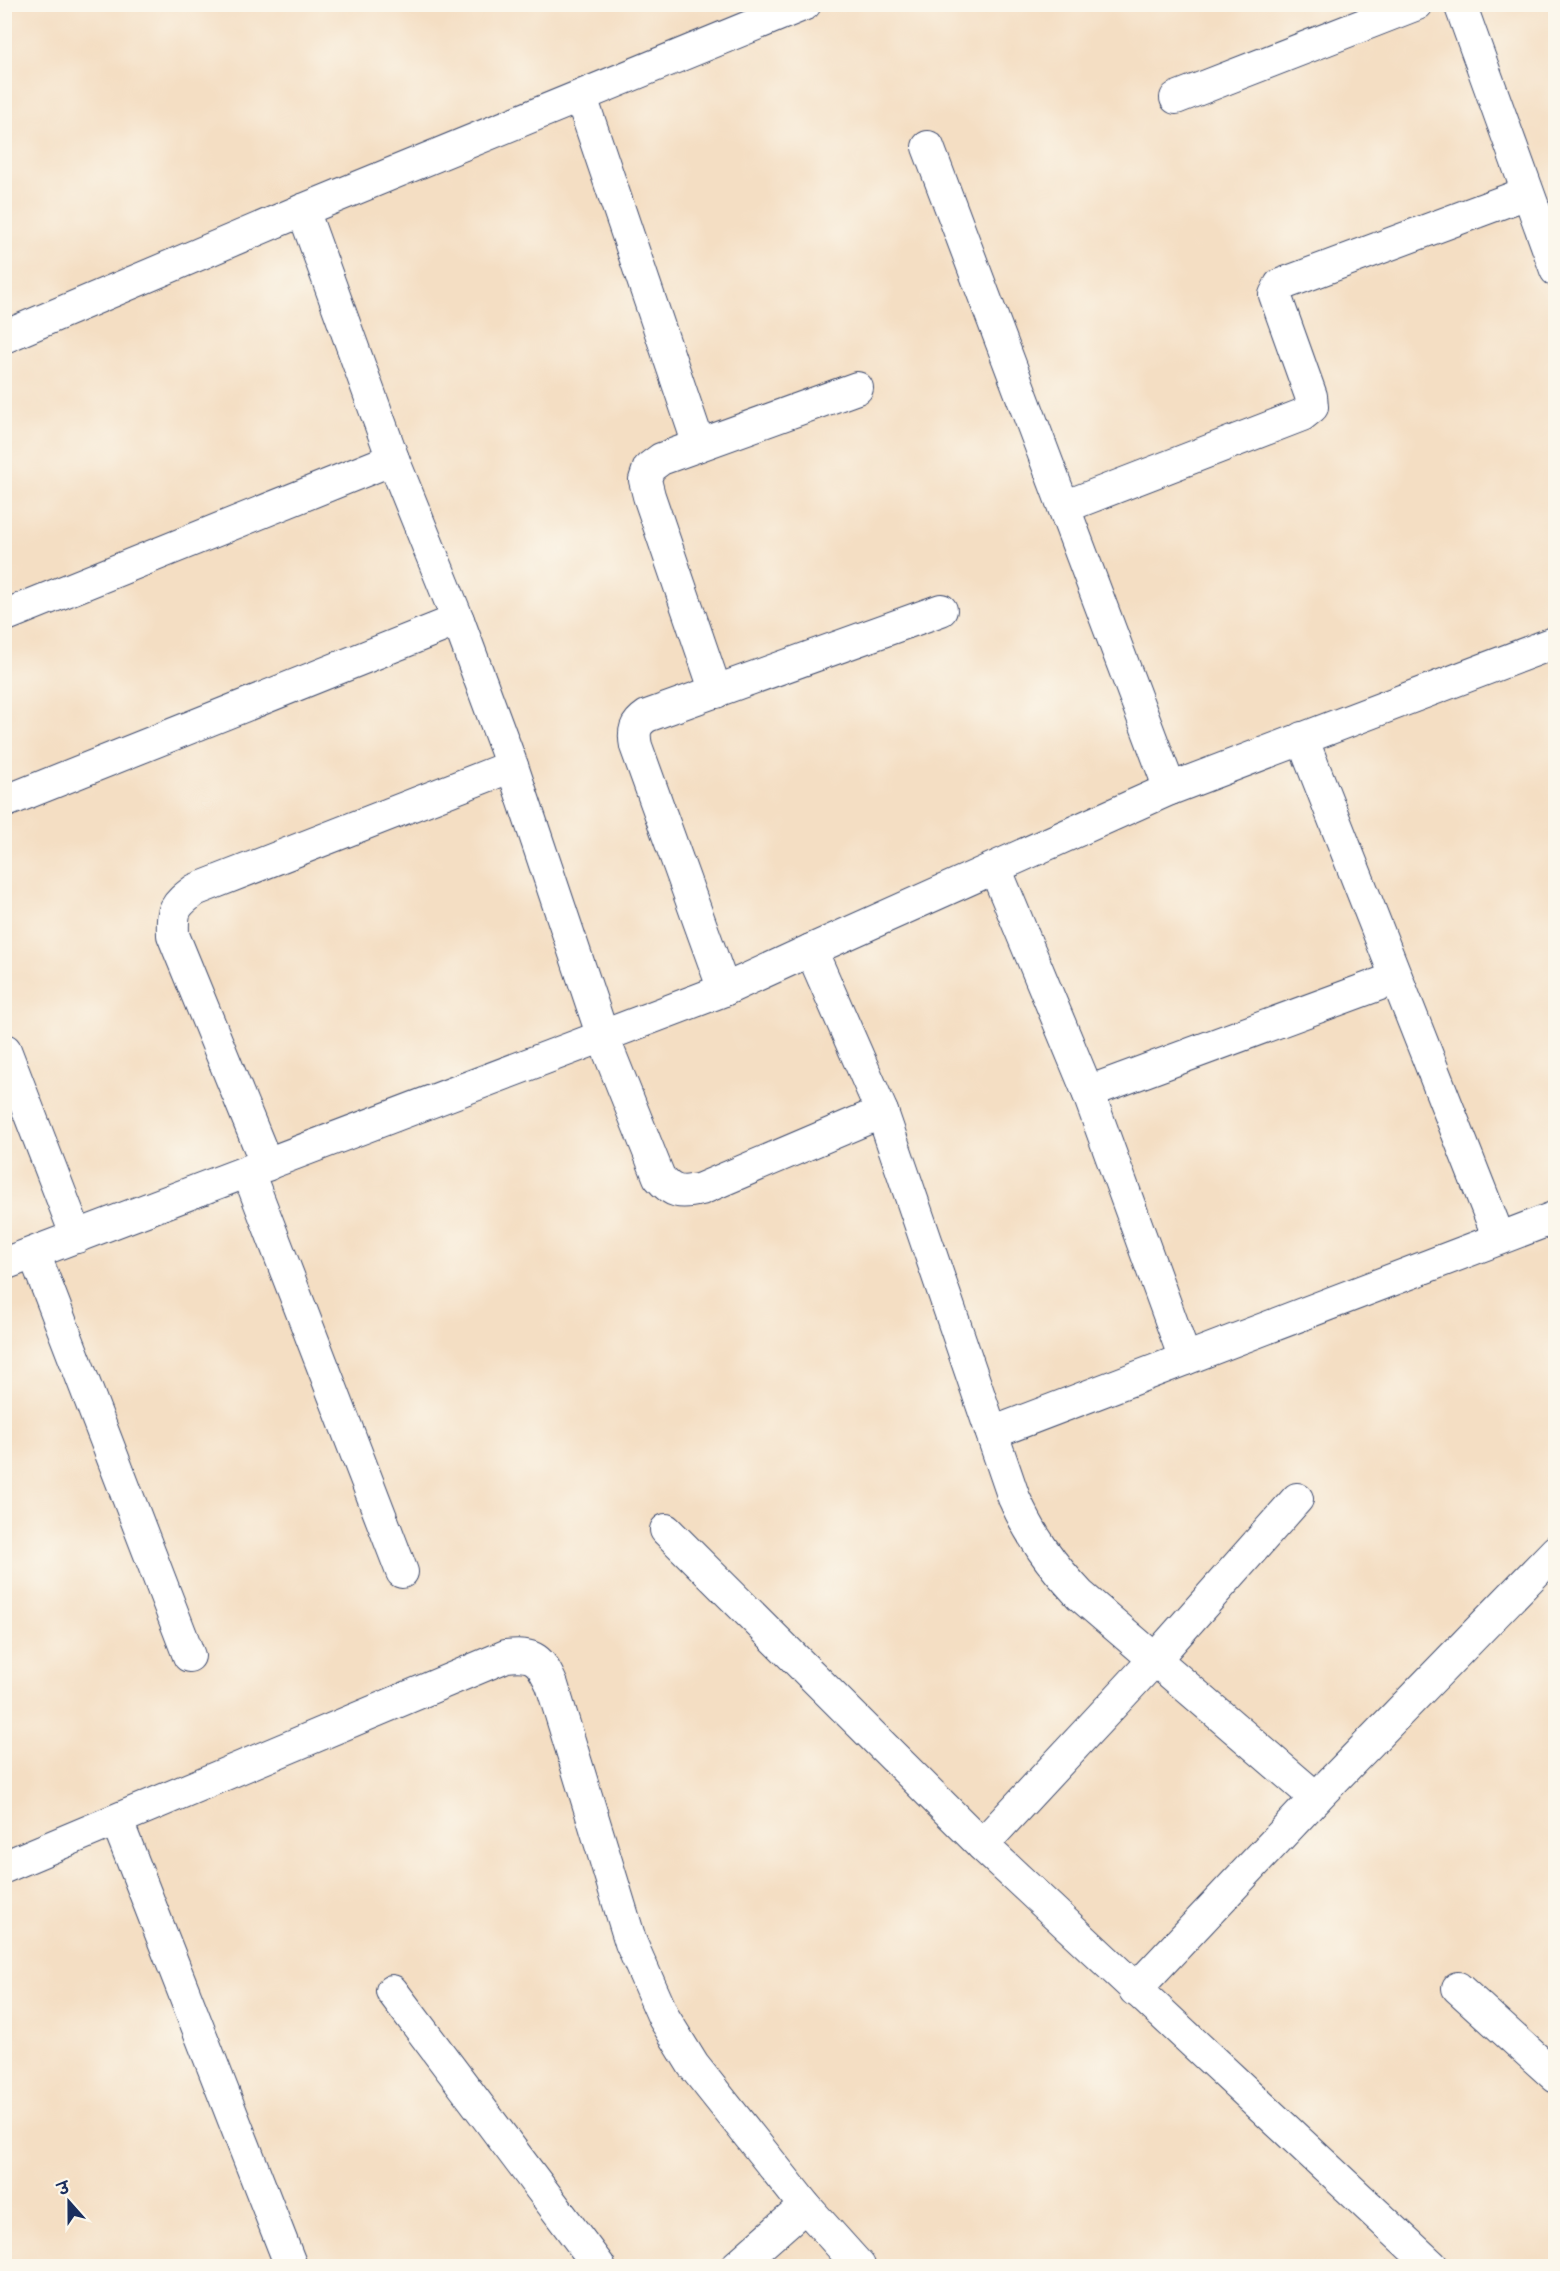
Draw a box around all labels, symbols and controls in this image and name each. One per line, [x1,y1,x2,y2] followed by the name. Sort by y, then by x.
[39,2172,99,2232] north arrow
[53,2176,75,2204] text: उ

